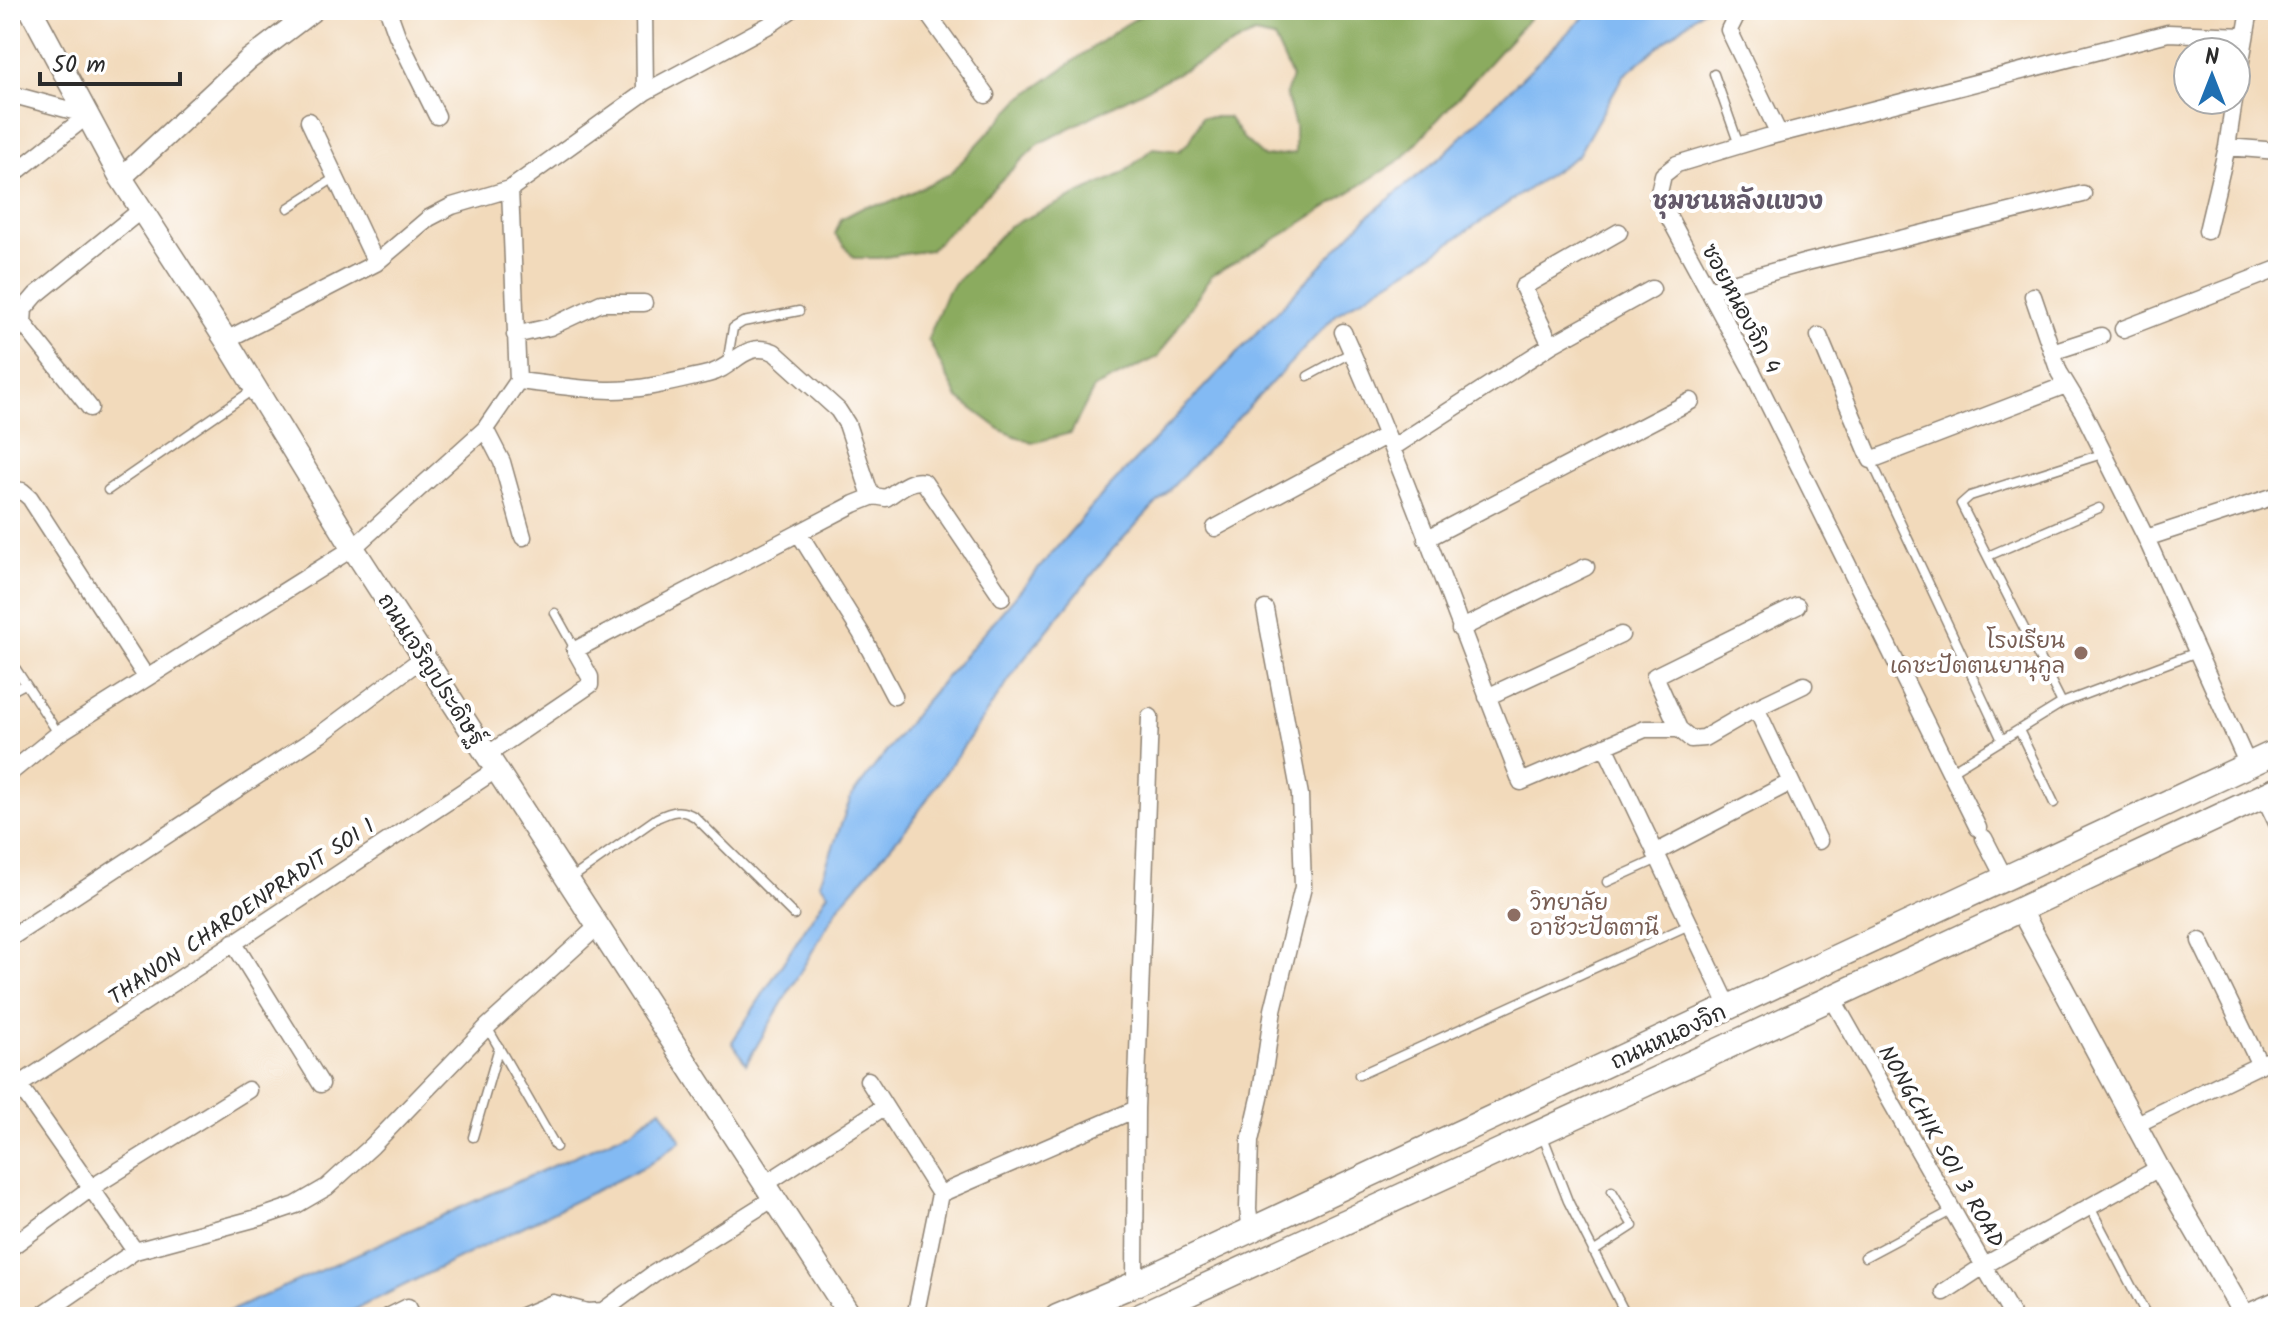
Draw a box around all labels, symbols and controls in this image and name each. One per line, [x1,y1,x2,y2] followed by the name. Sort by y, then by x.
[40,36,180,86] scale bar
[2172,36,2252,116] north arrow
[2205,41,2219,76] text: N
[52,46,106,85] text: 50 m
[1653,183,1823,222] district label: ชุมชนหลังแขวง
[1691,238,1789,380] street label: ซอยหนองจิก 4
[367,587,493,754] street label: ถนนเจริญประดิษฐ์
[1890,625,2065,685] place label: โรงเรียน เดชะปัตตนยานุกูล
[2072,644,2090,662] marker: โรงเรียน เดชะปัตตนยานุกูล
[102,811,383,1016] street label: THANON CHAROENPRADIT SOI 1
[1530,887,1659,947] place label: วิทยาลัย อาชีวะปัตตานี
[1505,906,1523,924] marker: วิทยาลัย อาชีวะปัตตานี
[1605,996,1733,1080] street label: ถนนหนองจิก
[1867,1039,2012,1255] street label: NONGCHIK SOI 3 ROAD

